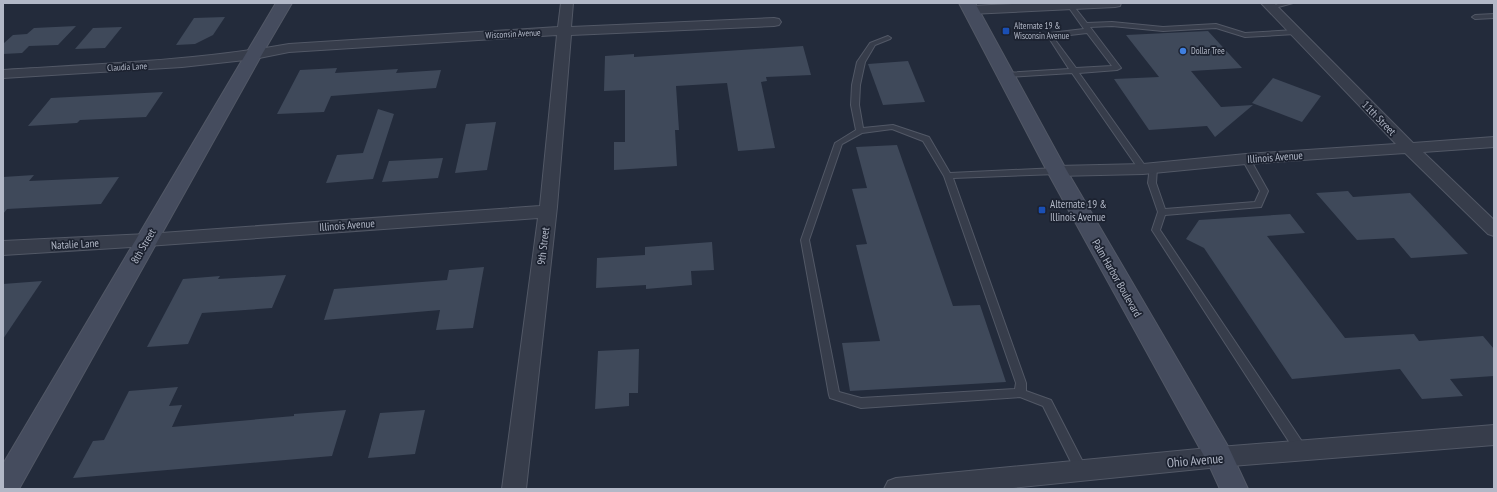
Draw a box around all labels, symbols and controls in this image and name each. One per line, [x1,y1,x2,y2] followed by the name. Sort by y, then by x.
[1014,20,1070,41] place label: Alternate 19 & Wisconsin Avenue
[1001,26,1011,36] marker: Alternate 19 & Wisconsin Avenue
[485,27,541,40] street label: Wisconsin Avenue
[1191,45,1225,56] place label: Dollar Tree
[1178,46,1188,56] marker: Dollar Tree
[107,60,147,73] street label: Claudia Lane
[1359,98,1399,138] street label: 11th Street
[1247,148,1304,166] street label: Illinois Avenue
[1050,197,1107,224] place label: Alternate 19 & Illinois Avenue
[1037,205,1047,215] marker: Alternate 19 & Illinois Avenue
[319,216,376,234] street label: Illinois Avenue
[127,226,159,266] street label: 8th Street
[534,226,552,266] street label: 9th Street
[51,236,100,252] street label: Natalie Lane
[1089,237,1145,320] street label: Palm Harbor Boulevard
[1166,450,1224,471] street label: Ohio Avenue

